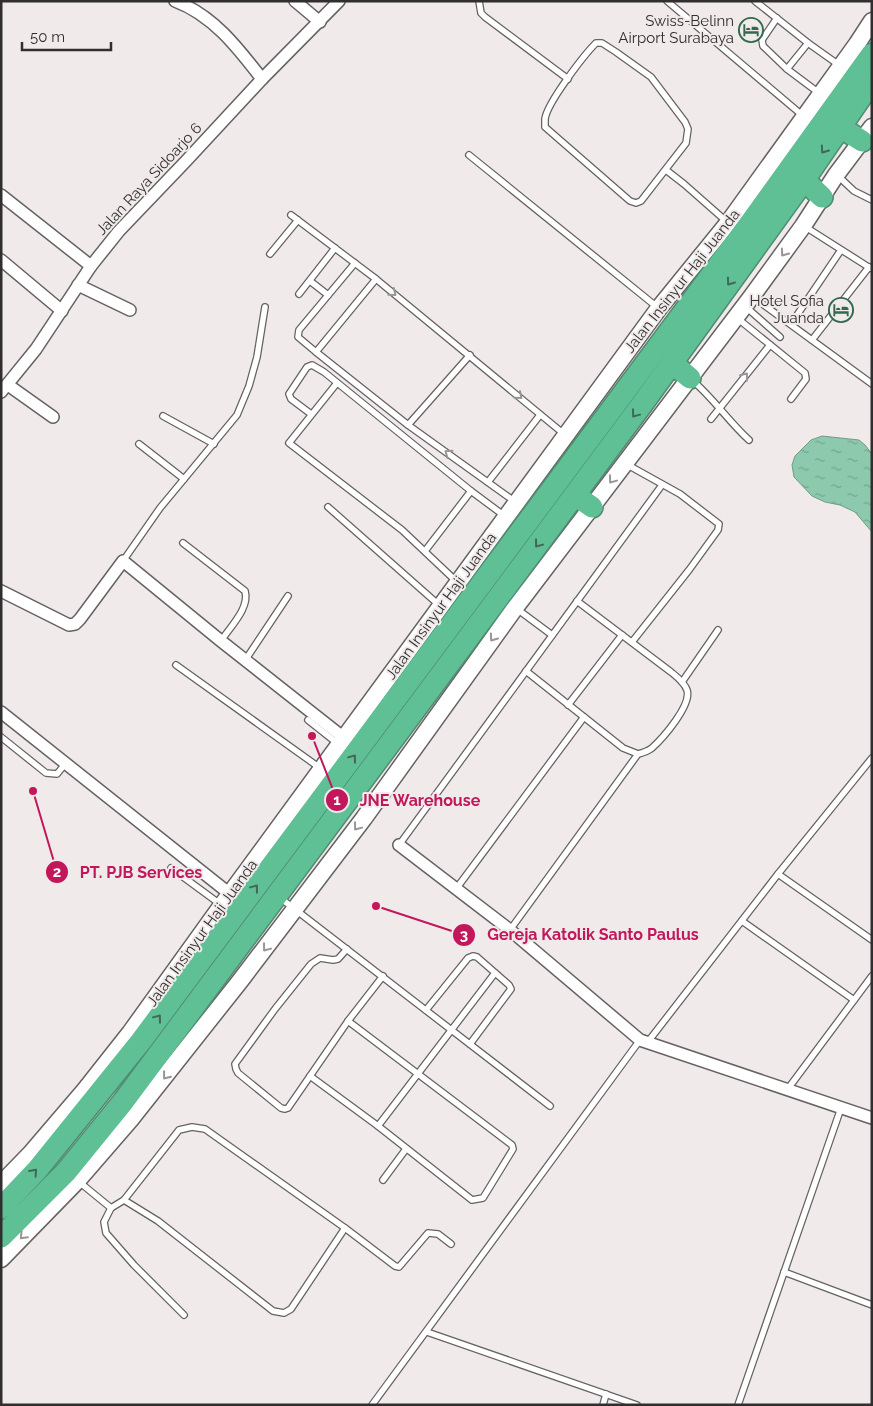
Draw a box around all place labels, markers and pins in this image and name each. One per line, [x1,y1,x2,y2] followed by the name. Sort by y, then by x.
[618,12,734,47] place label: Swiss-Belinn Airport Surabaya
[738,17,764,43] hotel icon: Swiss-Belinn Airport Surabaya
[749,292,824,327] place label: Hotel Sofia Juanda
[828,297,854,323] hotel icon: Hotel Sofia Juanda
[324,785,490,816] callout: JNE Warehouse
[45,857,212,888] callout: PT. PJB Services
[452,919,708,950] callout: Gereja Katolik Santo Paulus

